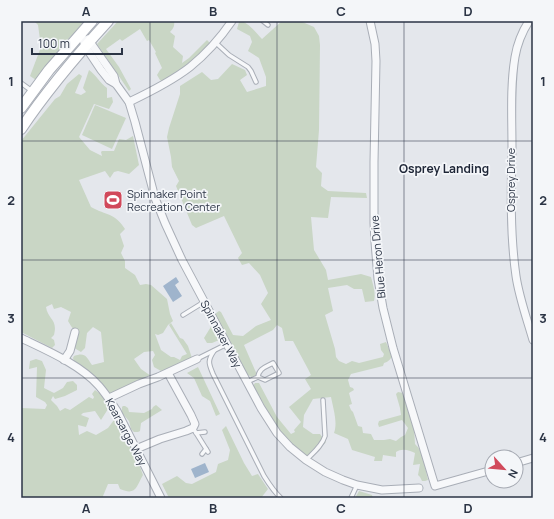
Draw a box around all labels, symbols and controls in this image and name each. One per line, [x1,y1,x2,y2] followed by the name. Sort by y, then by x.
[82,2,91,20] text: A
[209,2,217,20] text: B
[336,2,346,20] text: C
[463,2,473,20] text: D
[32,30,122,56] scale bar
[38,35,70,52] text: 100 m
[8,72,14,90] text: 1
[540,72,546,90] text: 1
[503,147,518,212] street label: Osprey Drive
[399,160,489,177] district label: Osprey Landing
[127,186,220,214] place label: Spinnaker Point Recreation Center
[102,189,124,211] sports icon: Spinnaker Point Recreation Center
[7,191,15,209] text: 2
[539,191,547,209] text: 2
[366,214,389,299] street label: Blue Heron Drive
[197,297,246,370] street label: Spinnaker Way
[7,309,15,327] text: 3
[539,309,547,327] text: 3
[102,395,151,468] street label: Kearsarge Way
[7,428,15,446] text: 4
[539,428,547,446] text: 4
[484,449,524,489] north arrow
[505,467,522,481] text: N
[82,499,91,517] text: A
[209,499,217,517] text: B
[336,499,346,517] text: C
[463,499,473,517] text: D

